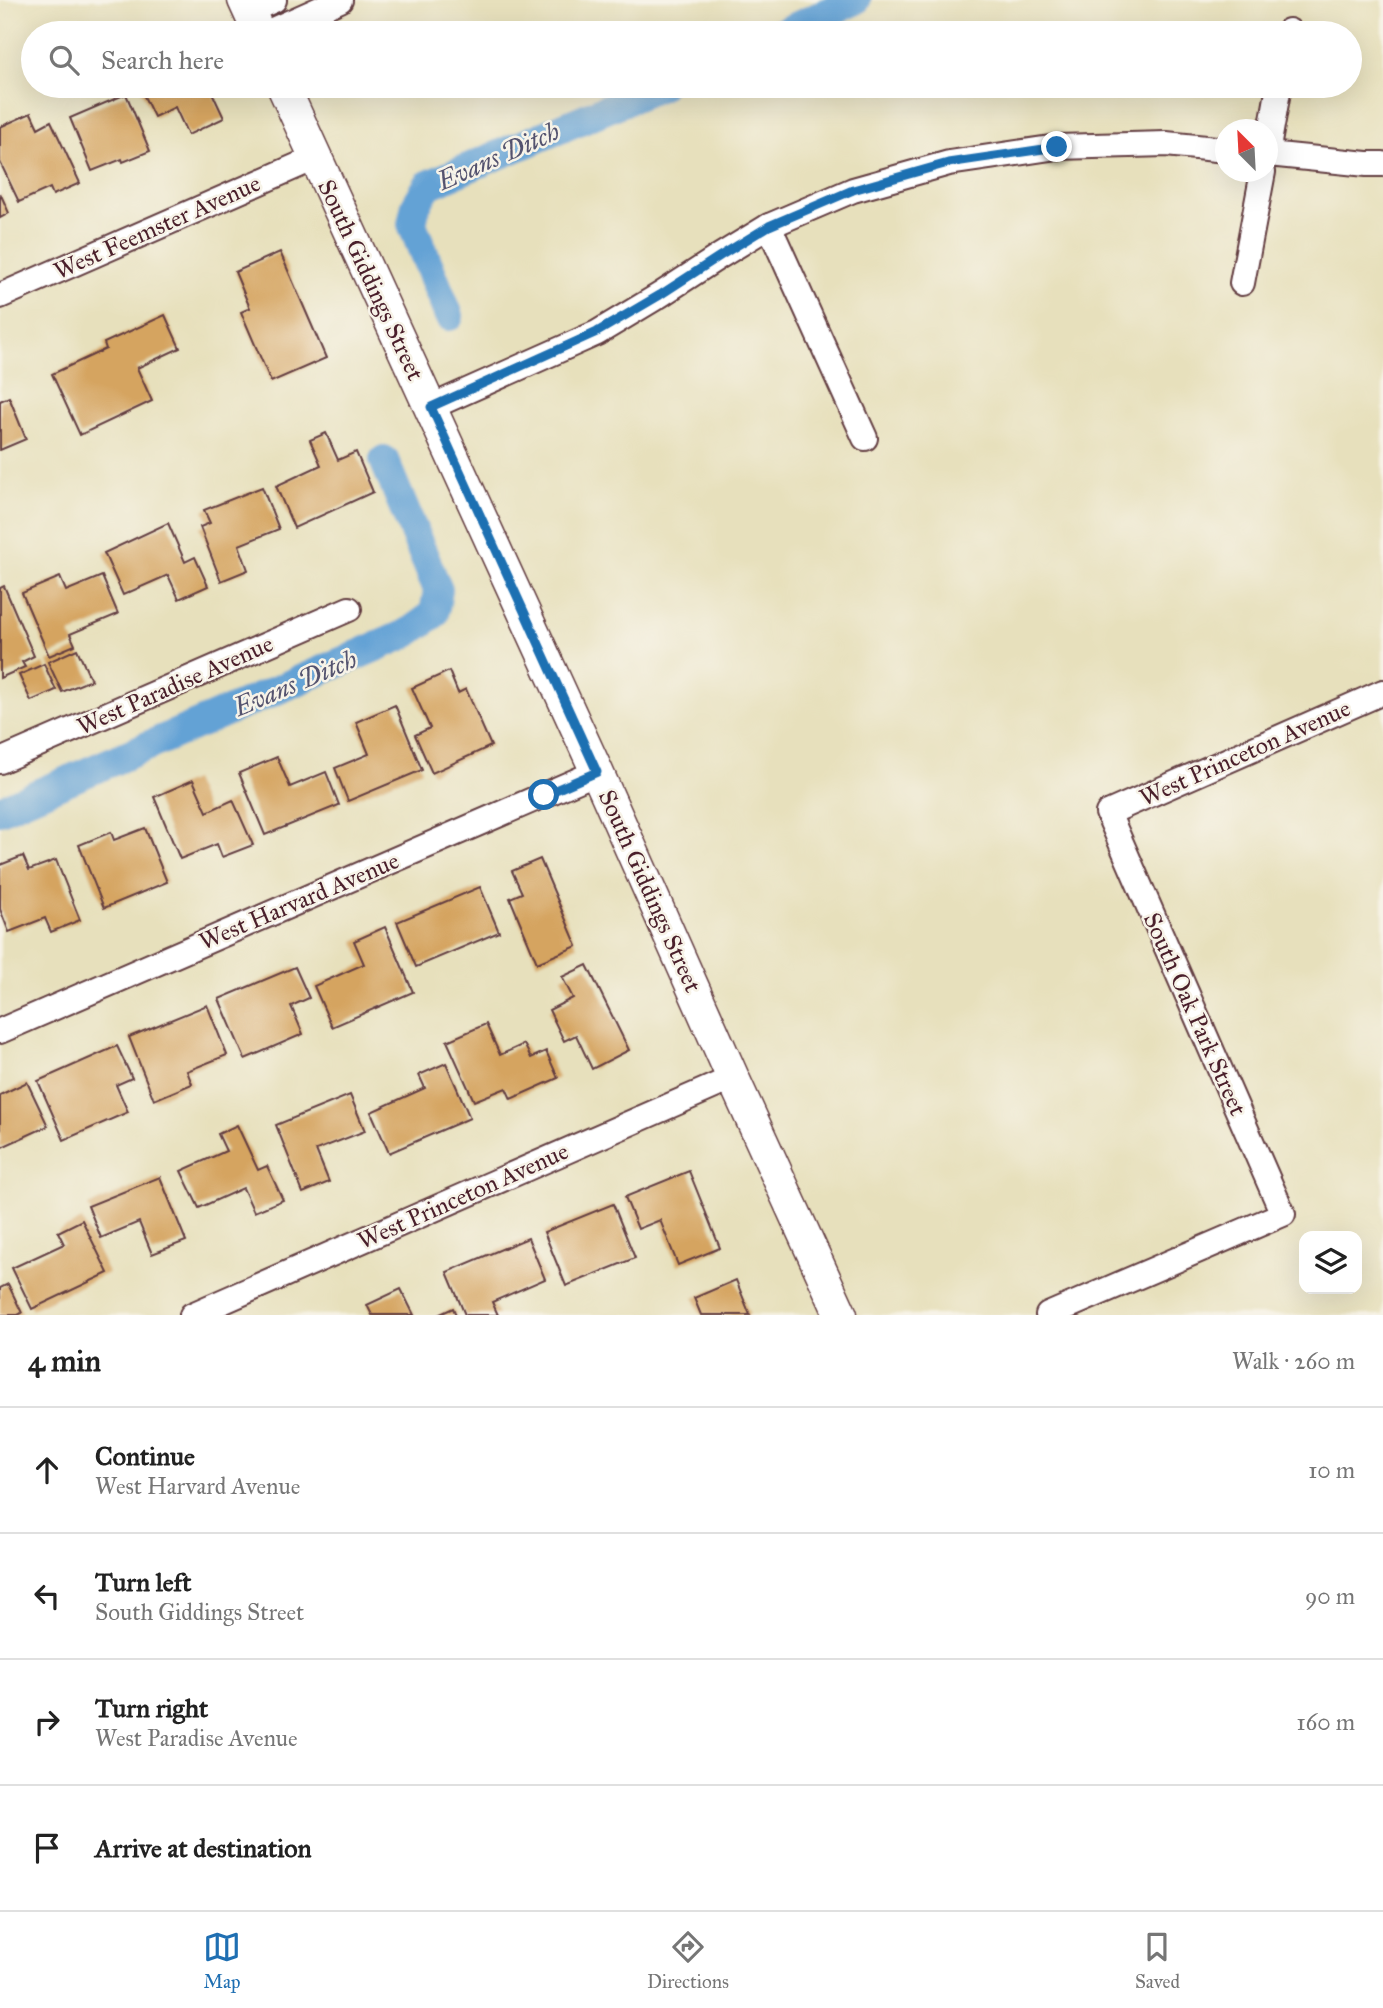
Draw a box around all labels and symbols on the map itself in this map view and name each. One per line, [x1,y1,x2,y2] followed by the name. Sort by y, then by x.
[431,115,565,198] water label: Evans Ditch
[1215,119,1278,182] north arrow
[1041,131,1072,162] route end
[49,168,265,286] street label: West Feemster Avenue
[311,175,431,386] street label: South Giddings Street
[72,628,278,742] street label: West Paradise Avenue
[228,643,362,724] water label: Evans Ditch
[1135,693,1355,813] street label: West Princeton Avenue
[528,779,559,810] route start
[592,785,708,997] street label: South Giddings Street
[195,845,403,957] street label: West Harvard Avenue
[1137,908,1253,1120] street label: South Oak Park Street
[353,1136,573,1256] street label: West Princeton Avenue

